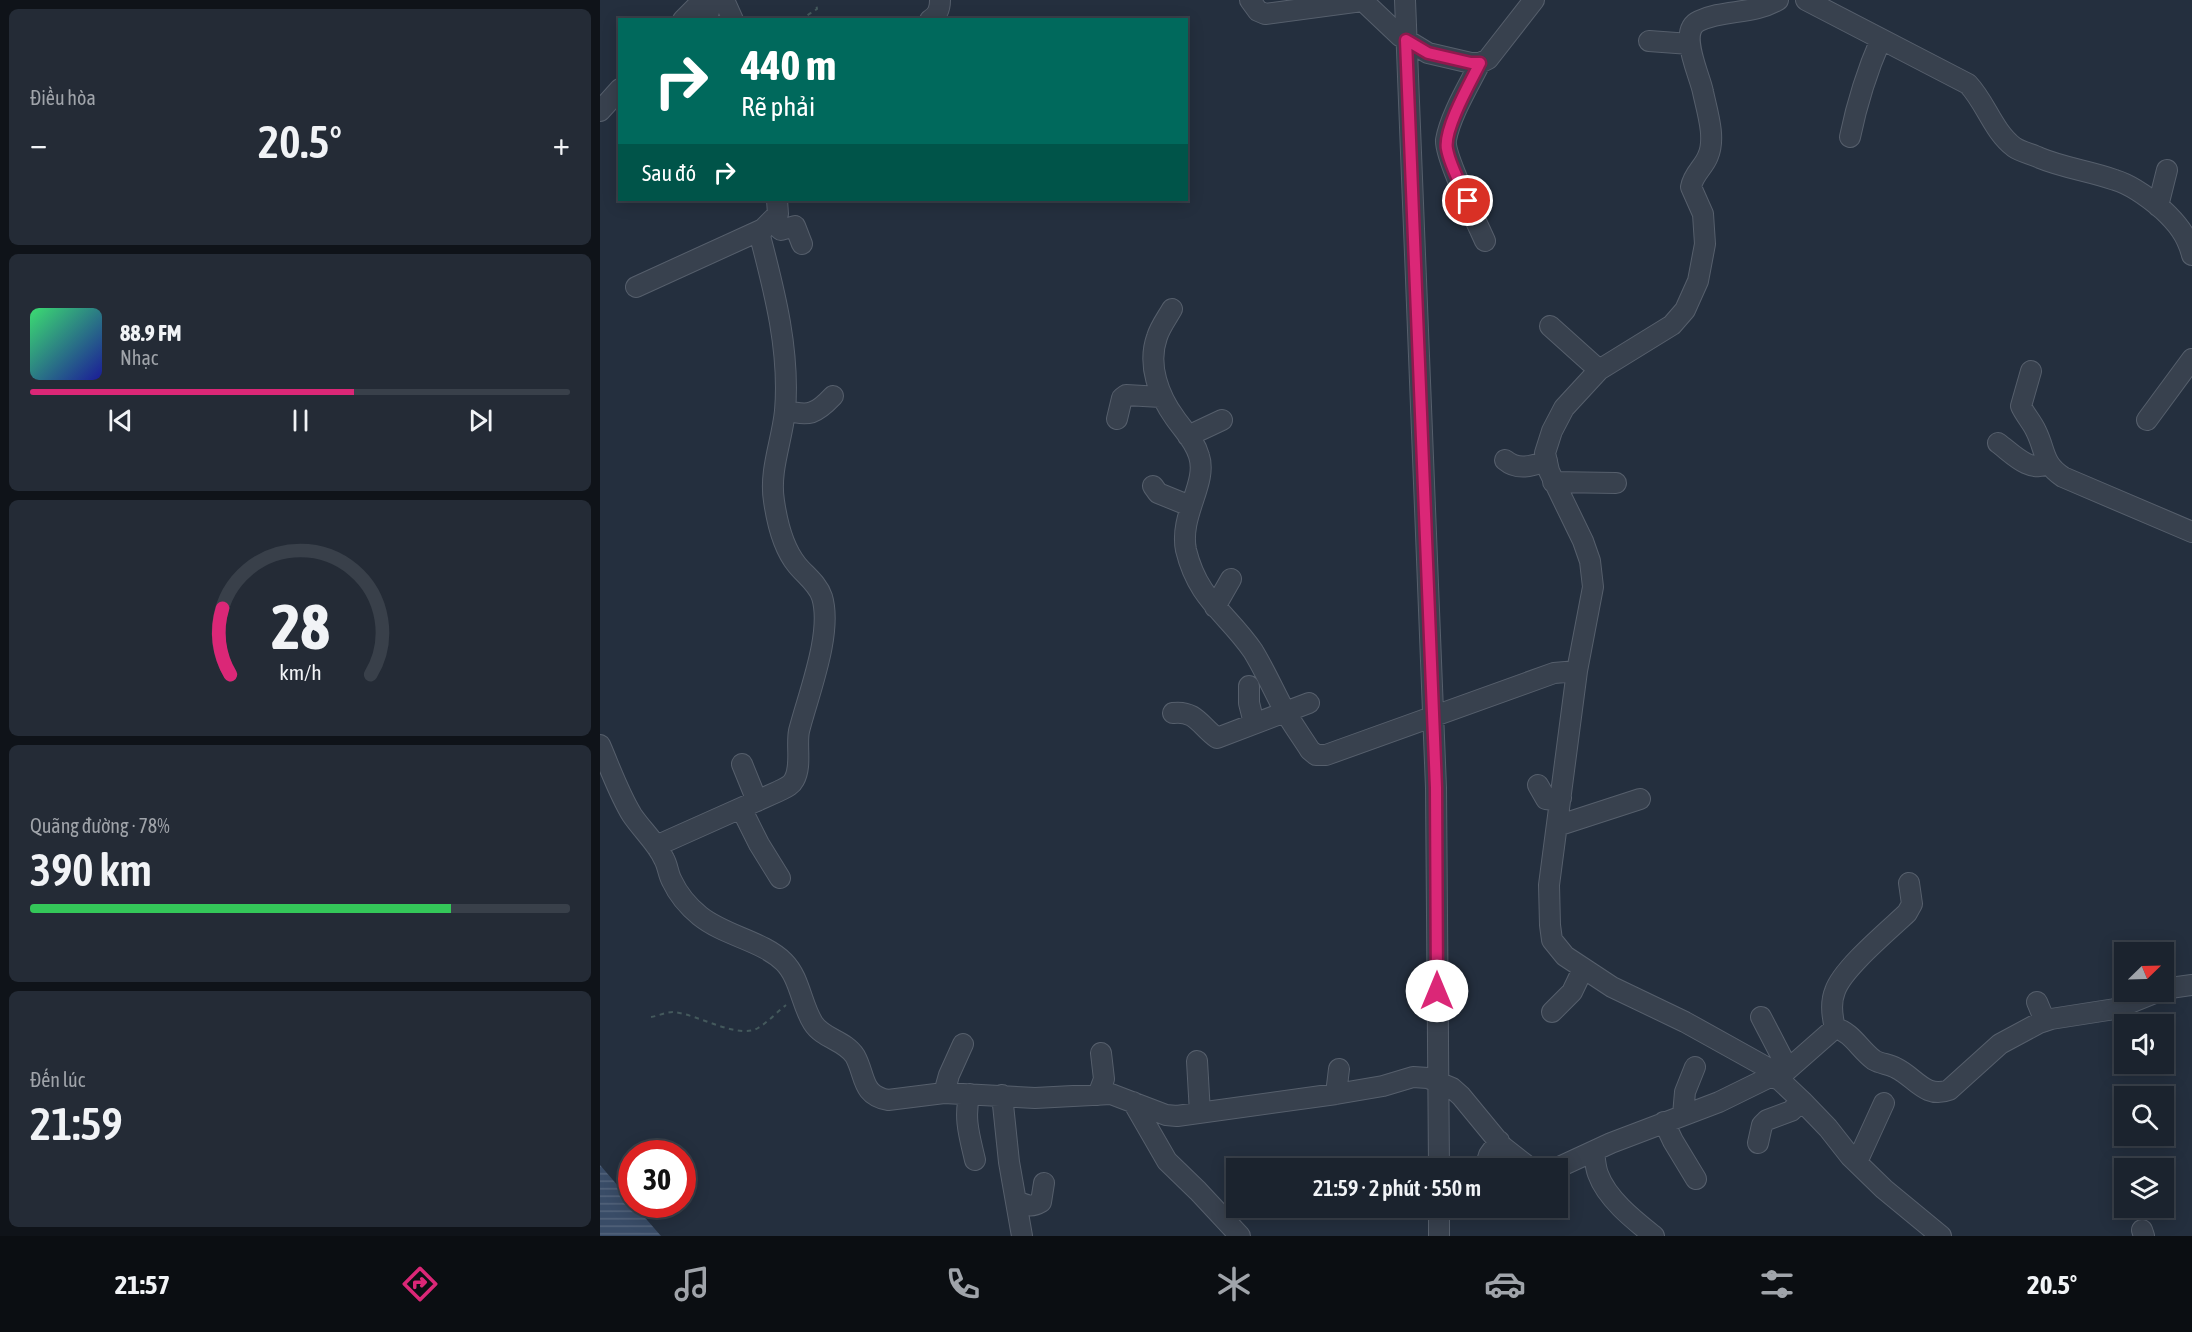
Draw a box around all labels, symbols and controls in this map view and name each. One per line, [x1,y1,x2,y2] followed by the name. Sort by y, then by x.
[741,41,836,89] text: 440 m
[642,42,720,120] icon: right
[30,86,96,109] text: Điều hòa
[741,91,815,122] text: Rẽ phải
[258,116,342,168] text: 20.5°
[30,124,47,162] text: −
[553,124,570,162] text: +
[708,156,741,189] icon: right
[642,160,696,186] text: Sau đó
[1442,175,1493,226] pin
[1451,184,1484,217] icon: arrive
[120,320,182,346] text: 88.9 FM
[120,346,158,369] text: Nhạc
[104,404,137,437] icon: previous
[284,404,317,437] icon: pause
[464,404,497,437] icon: next
[271,591,329,662] text: 28
[279,660,321,685] text: km/h
[30,814,170,837] text: Quãng đường · 78%
[30,844,152,896] text: 390 km
[2114,942,2174,1002] north arrow
[2114,942,2174,1218] map controls
[1405,959,1469,1023] position arrow
[2114,1014,2174,1074] button: sound
[30,1068,85,1091] text: Đến lúc
[2114,1086,2174,1146] button: search
[30,1098,123,1150] text: 21:59
[618,1140,696,1218] speed limit sign: 30
[2114,1158,2174,1218] button: layers
[1313,1175,1481,1201] text: 21:59 · 2 phút · 550 m
[399,1263,441,1305] icon: directions
[671,1263,713,1305] icon: music
[942,1263,984,1305] icon: phone
[1213,1263,1255,1305] icon: climate
[1484,1263,1526,1305] icon: car
[1756,1263,1798,1305] icon: filters
[115,1269,170,1300] text: 21:57
[2027,1269,2077,1300] text: 20.5°

